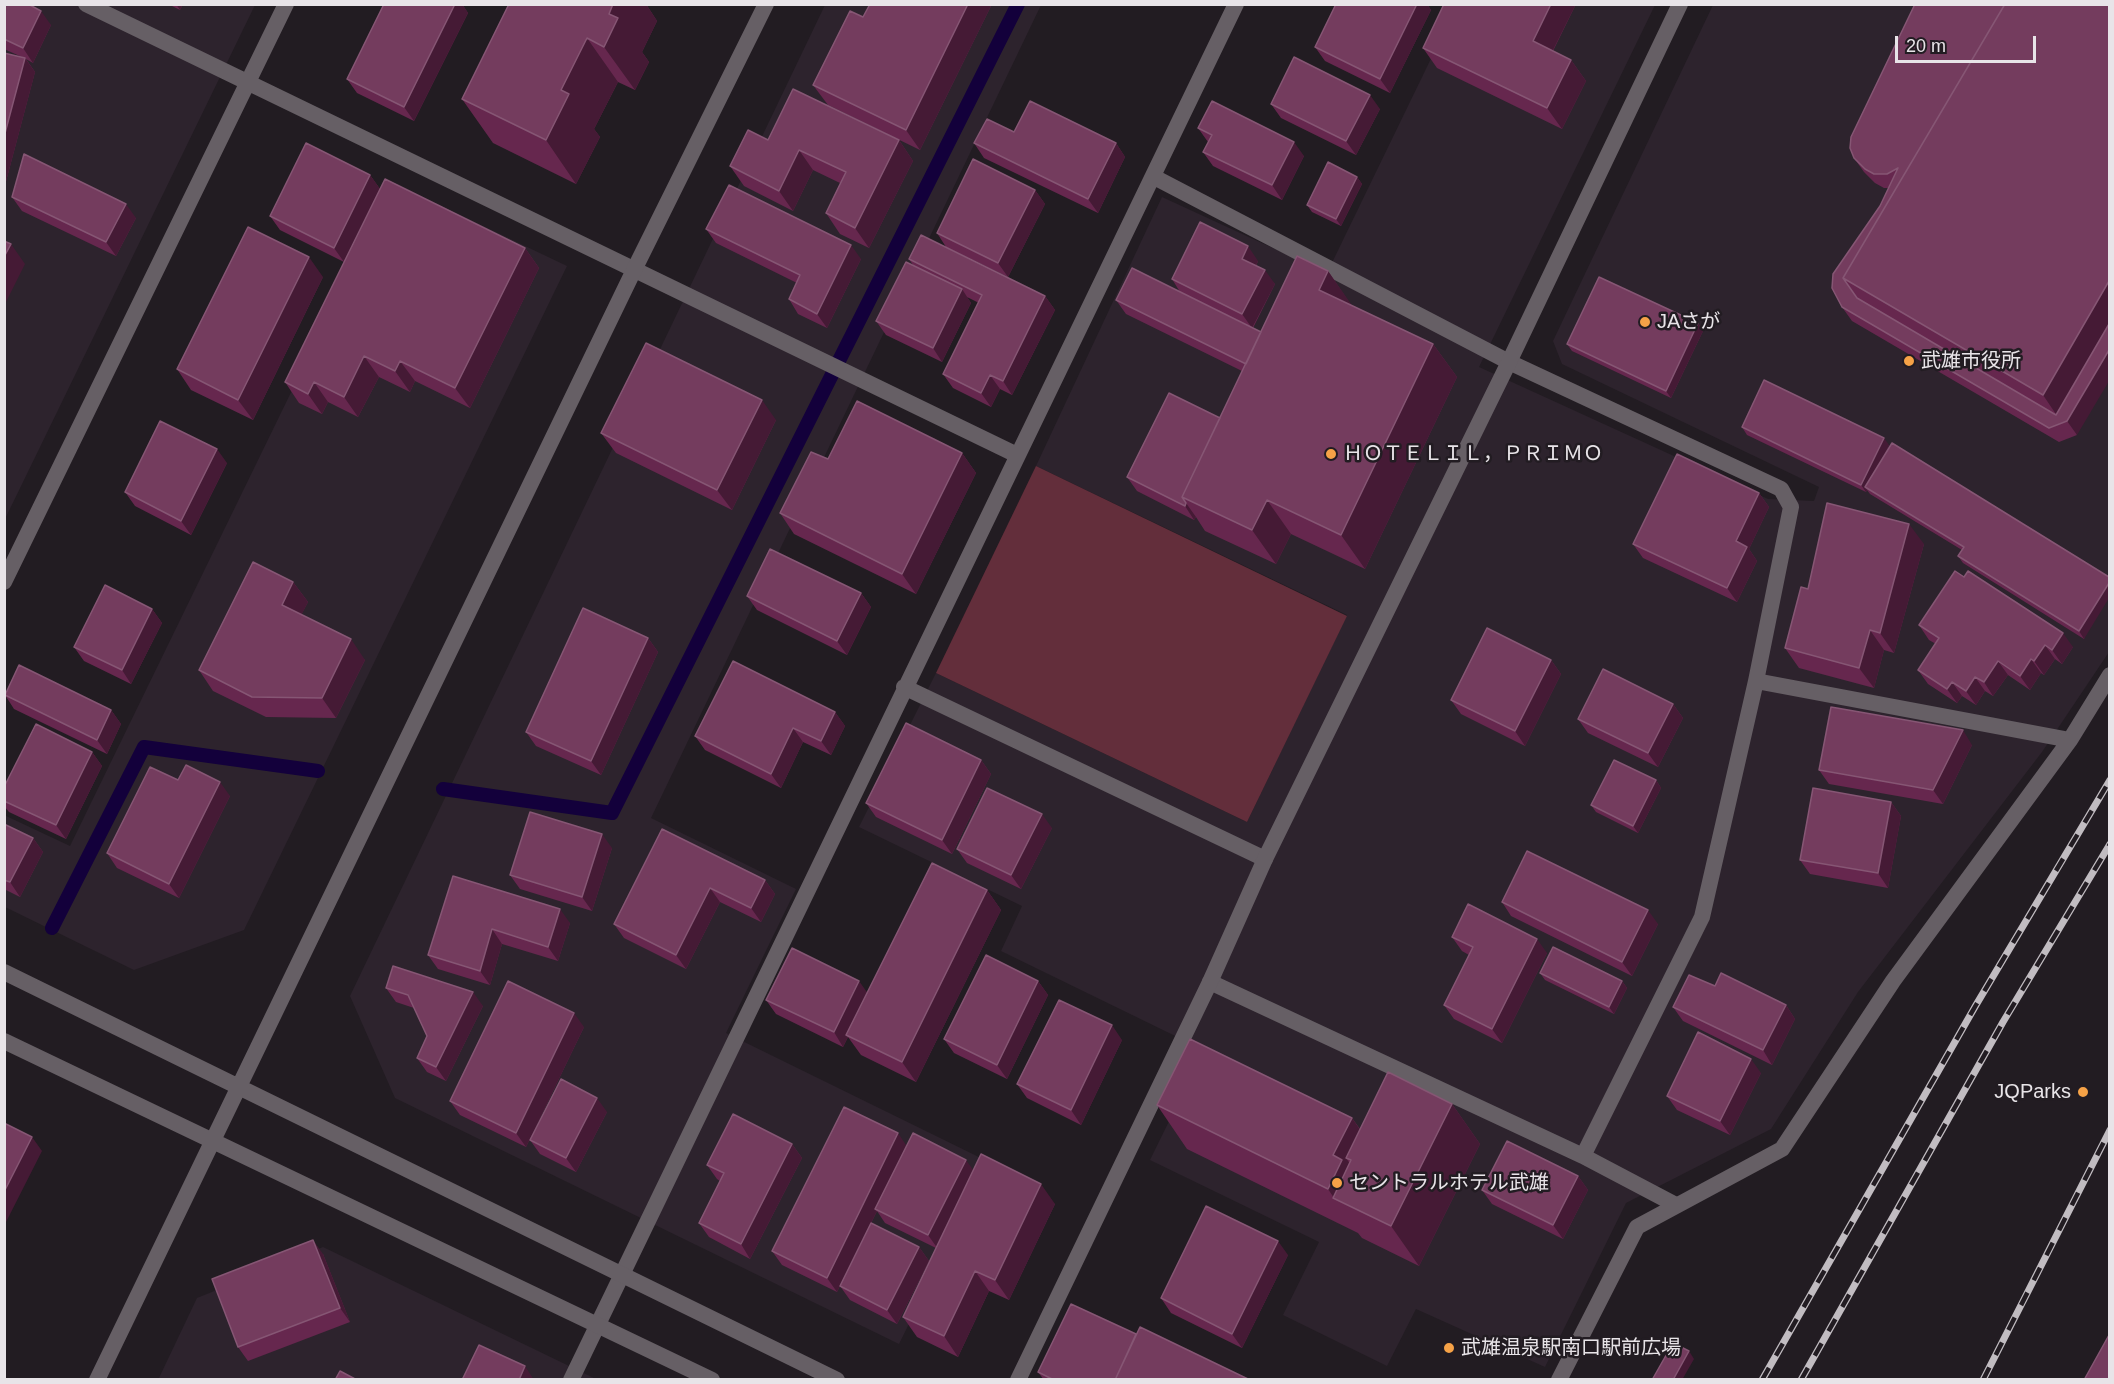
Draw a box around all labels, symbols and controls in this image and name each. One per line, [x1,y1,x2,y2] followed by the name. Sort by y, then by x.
[1898,24,2039,62] scale bar
[1906,36,1946,56] text: 20 m
[1657,310,1720,334] place label: JAさが
[1638,315,1652,329] marker: JAさが
[1921,349,2021,373] place label: 武雄市役所
[1902,354,1916,368] marker: 武雄市役所
[1343,442,1603,466] place label: ＨＯＴＥＬＩＬ，ＰＲＩＭＯ
[1324,447,1338,461] marker: ＨＯＴＥＬＩＬ，ＰＲＩＭＯ
[1994,1080,2071,1104] place label: JQParks
[2076,1085,2090,1099] marker: JQParks
[1349,1171,1549,1195] place label: セントラルホテル武雄
[1330,1176,1344,1190] marker: セントラルホテル武雄
[1461,1336,1681,1360] place label: 武雄温泉駅南口駅前広場
[1442,1341,1456,1355] marker: 武雄温泉駅南口駅前広場

